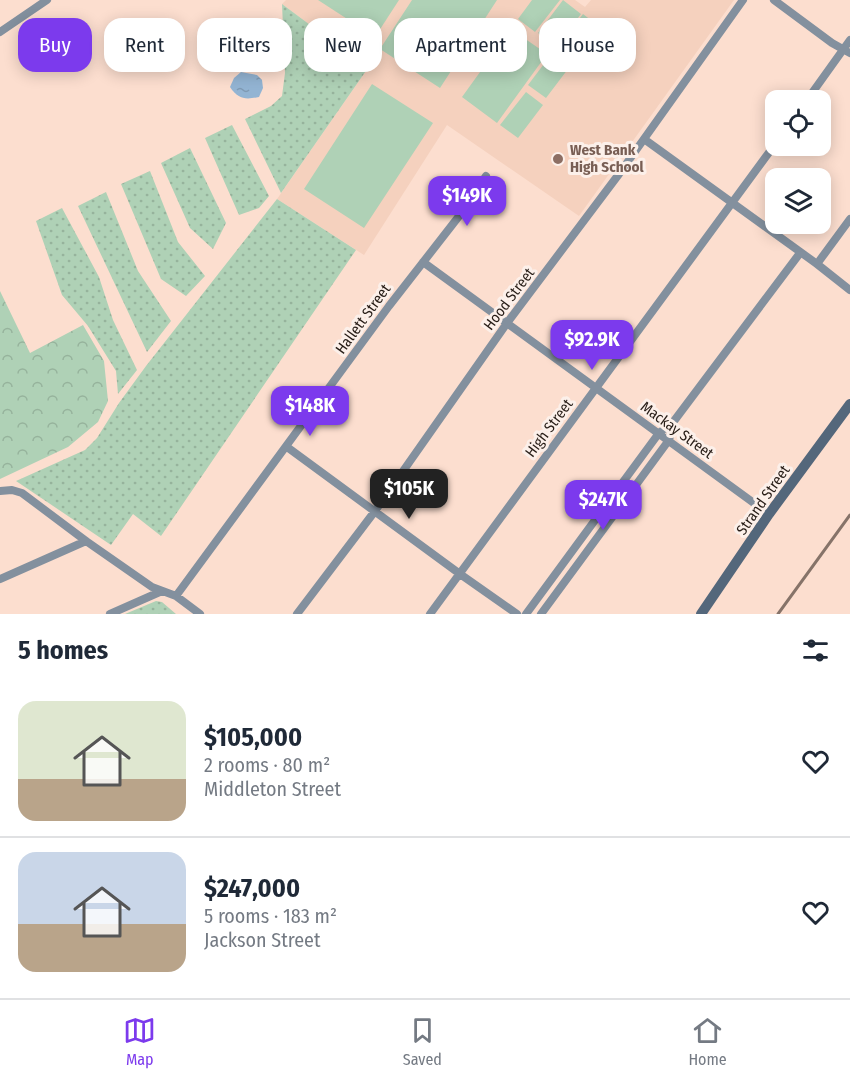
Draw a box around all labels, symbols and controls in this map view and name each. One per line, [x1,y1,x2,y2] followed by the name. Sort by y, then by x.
[18,18,92,72] chip: Buy
[104,18,185,72] chip: Rent
[197,18,292,72] chip: Filters
[304,18,382,72] chip: New
[394,18,527,72] chip: Apartment
[539,18,636,72] chip: House
[765,90,831,234] map controls
[765,90,831,156] button: locate
[570,141,645,176] place label: West Bank High School
[551,152,565,166] marker: West Bank High School
[765,168,831,234] button: layers
[425,176,509,227] pin: $149K
[442,183,492,207] text: $149K
[480,264,538,334] street label: Hood Street
[332,281,394,357] street label: Hallett Street
[543,320,641,371] pin: $92.9K
[564,327,620,351] text: $92.9K
[268,386,352,437] pin: $148K
[285,393,335,417] text: $148K
[521,395,577,461] street label: High Street
[637,398,717,462] street label: Mackay Street
[732,462,794,538] street label: Strand Street
[367,469,451,520] pin: $105K
[384,476,434,500] text: $105K
[561,480,645,531] pin: $247K
[579,487,627,511] text: $247K
[799,634,832,667] icon: filters
[18,635,108,666] text: 5 homes
[204,722,302,753] text: $105,000
[66,725,138,797] icon: home
[799,745,832,778] icon: heart
[204,753,330,777] text: 2 rooms · 80 m²
[204,777,341,801] text: Middleton Street
[204,873,300,904] text: $247,000
[66,876,138,948] icon: home
[799,896,832,929] icon: heart
[204,904,337,928] text: 5 rooms · 183 m²
[204,928,321,952] text: Jackson Street
[123,1014,156,1069] tab: Map
[403,1014,442,1069] tab: Saved
[688,1014,727,1069] tab: Home

